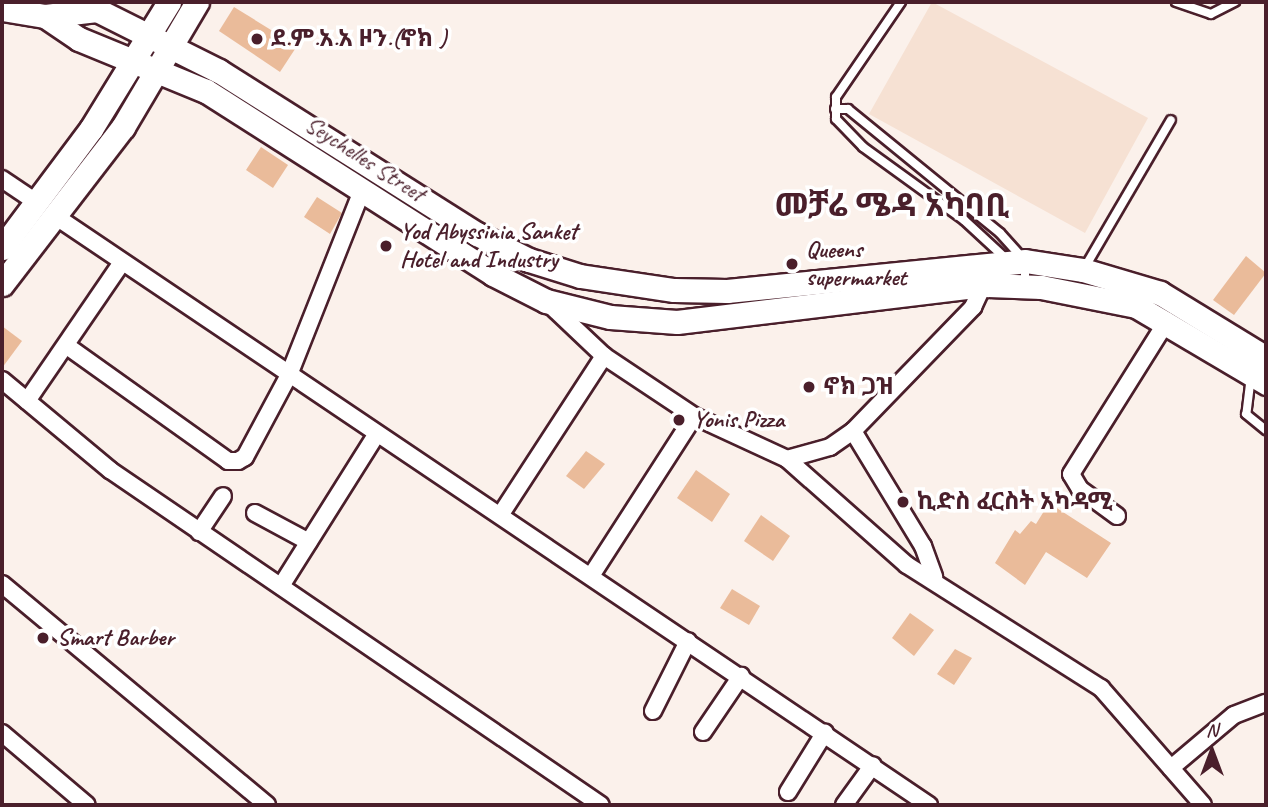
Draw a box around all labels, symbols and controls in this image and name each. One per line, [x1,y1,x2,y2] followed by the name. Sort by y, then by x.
[271,25,447,53] place label: ደ.ም.አ.አ ዞን.(ኖክ )
[249,31,265,47] marker: ደ.ም.አ.አ ዞን.(ኖክ )
[300,110,430,208] street label: Seychelles Street
[775,187,1009,225] district label: መቻሬ ሜዳ አካባቢ
[400,218,577,274] place label: Yod Abyssinia Sanket Hotel and Industry
[806,236,906,292] place label: Queens supermarket
[378,238,394,254] marker: Yod Abyssinia Sanket Hotel and Industry
[784,256,800,272] marker: Queens supermarket
[823,373,894,401] place label: ኖክ ጋዝ
[801,379,817,395] marker: ኖክ ጋዝ
[693,406,783,434] place label: Yonis Pizza
[671,412,687,428] marker: Yonis Pizza
[917,488,1113,516] place label: ኪድስ ፈርስት አካዳሚ
[895,494,911,510] marker: ኪድስ ፈርስት አካዳሚ
[57,624,175,652] place label: Smart Barber
[35,630,51,646] marker: Smart Barber
[1177,716,1247,786] north arrow
[1206,718,1218,742] text: N

